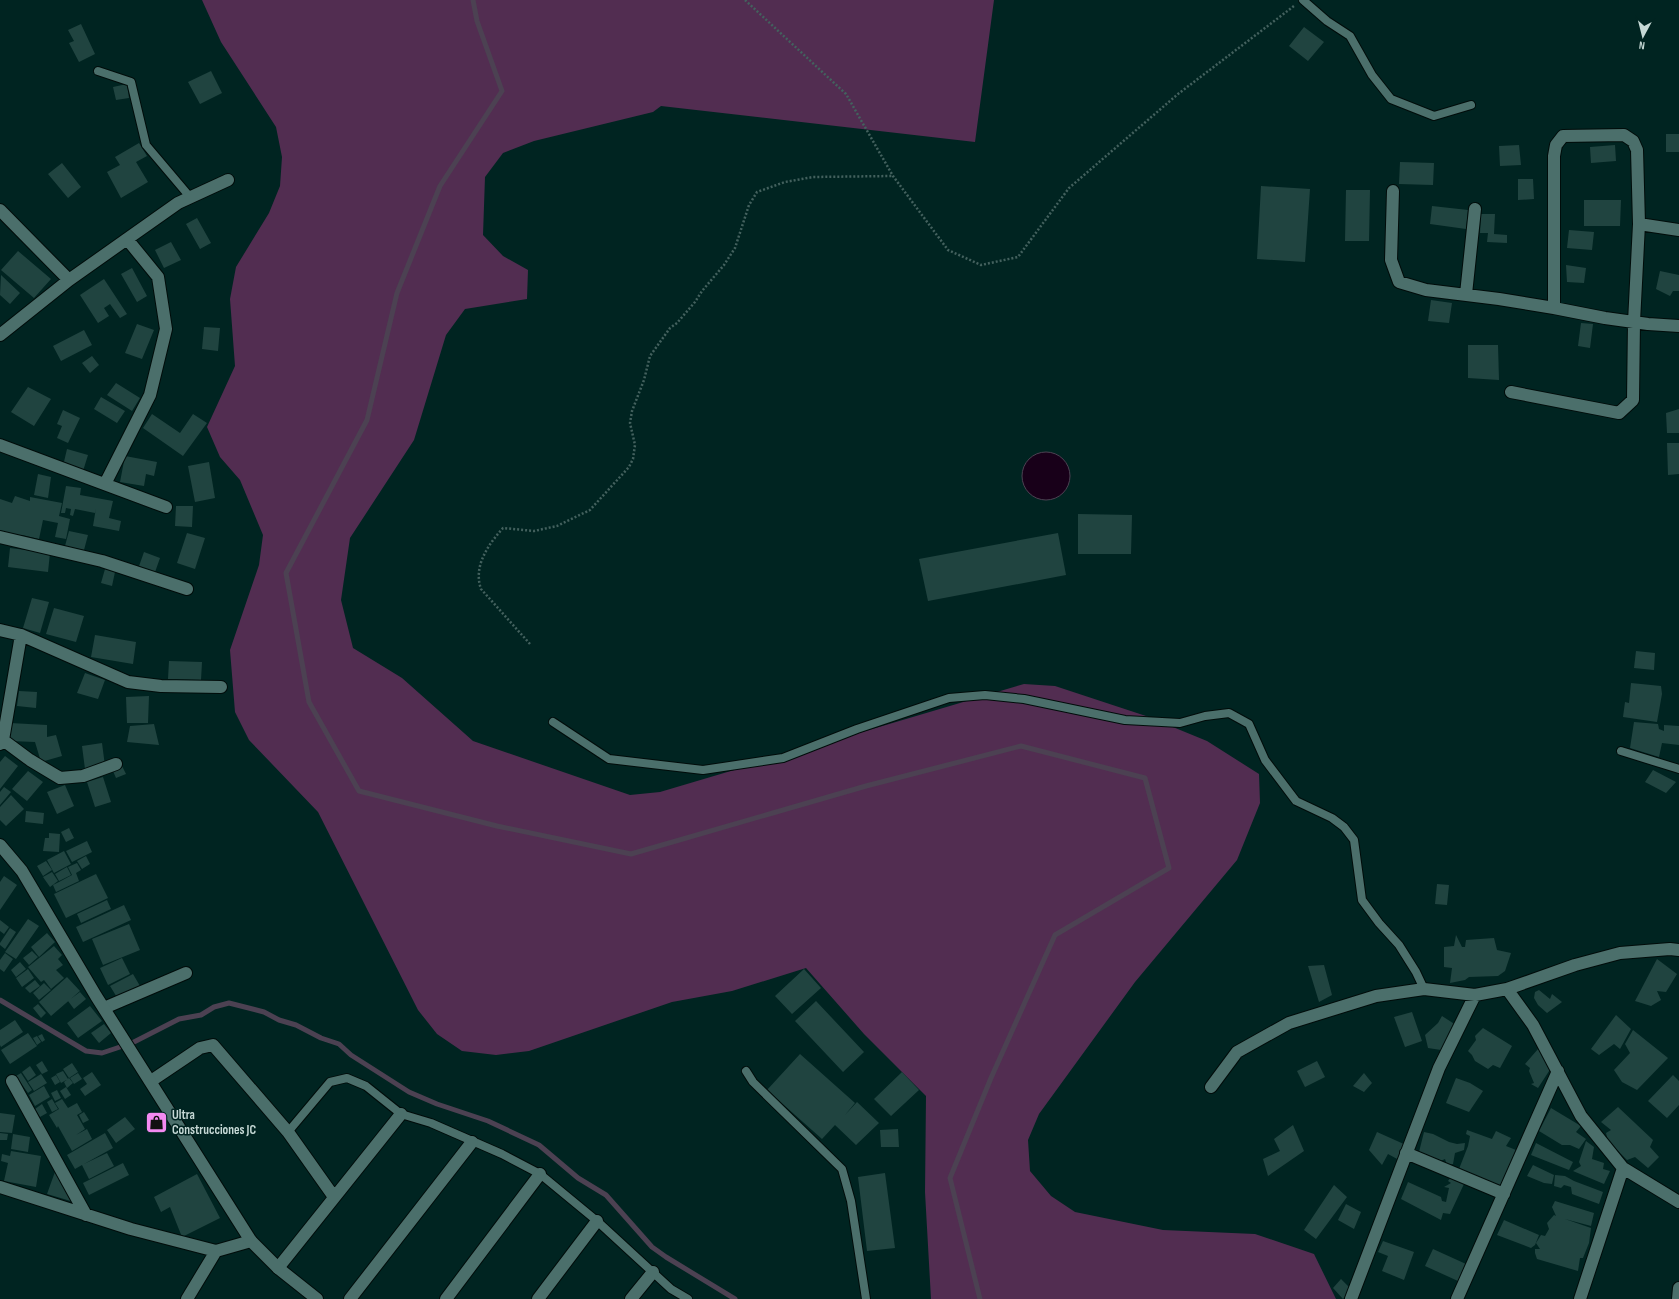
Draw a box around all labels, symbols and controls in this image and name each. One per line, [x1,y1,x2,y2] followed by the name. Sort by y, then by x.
[1623,16,1663,56] north arrow
[1638,39,1646,52] text: N
[172,1107,257,1138] place label: Ultra Construcciones JC
[144,1109,170,1135] shop icon: Ultra Construcciones JC

